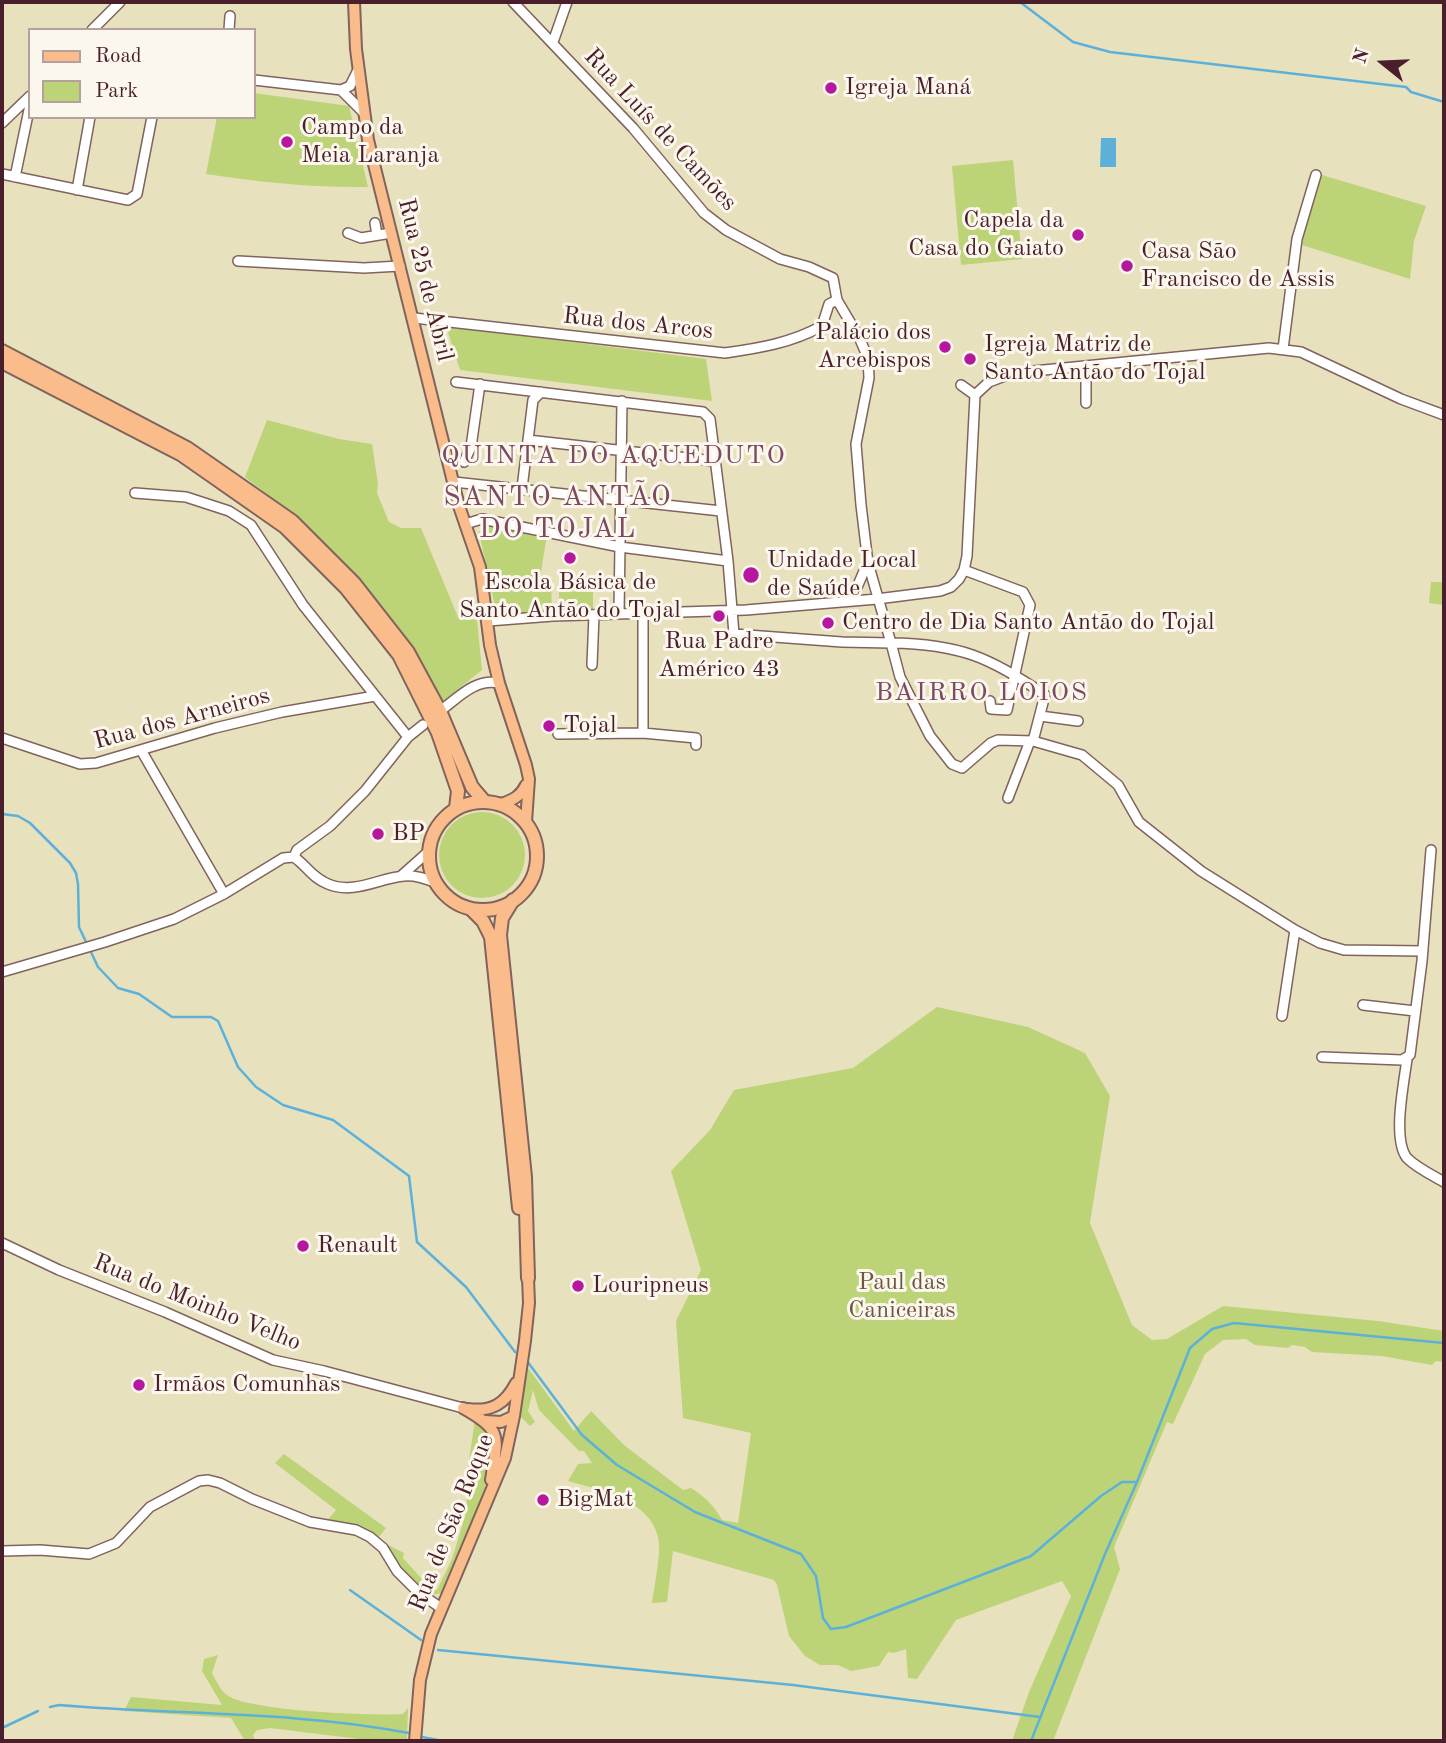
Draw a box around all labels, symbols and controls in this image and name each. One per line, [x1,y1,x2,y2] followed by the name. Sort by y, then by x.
[28,28,256,119] legend
[1348,28,1418,98] north arrow
[577,43,743,217] street label: Rua Luís de Camões
[95,46,142,67] text: Road
[1351,47,1374,66] text: N
[845,74,971,102] place label: Igreja Maná
[823,80,839,96] marker: Igreja Maná
[95,81,138,102] text: Park
[301,114,439,170] place label: Campo da Meia Laranja
[279,134,295,150] marker: Campo da Meia Laranja
[391,196,459,364] street label: Rua 25 de Abril
[908,207,1064,263] place label: Capela da Casa do Gaiato
[1070,227,1086,243] marker: Capela da Casa do Gaiato
[1141,238,1335,294] place label: Casa São Francisco de Assis
[1119,258,1135,274] marker: Casa São Francisco de Assis
[561,302,715,346] street label: Rua dos Arcos
[815,319,931,375] place label: Palácio dos Arcebispos
[984,331,1205,387] place label: Igreja Matriz de Santo Antão do Tojal
[937,339,953,355] marker: Palácio dos Arcebispos
[962,351,978,367] marker: Igreja Matriz de Santo Antão do Tojal
[444,440,784,472] district label: QUINTA DO AQUEDUTO
[445,481,671,547] district label: SANTO ANTÃO DO TOJAL
[767,547,917,603] place label: Unidade Local de Saúde
[562,550,578,566] marker: Escola Básica de Santo Antão do Tojal
[741,565,761,585] marker: Unidade Local de Saúde
[459,569,681,625] place label: Escola Básica de Santo Antão do Tojal
[711,608,727,624] marker: Rua Padre Américo 43
[842,609,1214,637] place label: Centro de Dia Santo Antão do Tojal
[820,615,836,631] marker: Centro de Dia Santo Antão do Tojal
[658,628,780,684] place label: Rua Padre Américo 43
[877,677,1087,709] district label: BAIRRO LOIOS
[91,682,273,756] street label: Rua dos Arneiros
[563,712,616,740] place label: Tojal
[541,718,557,734] marker: Tojal
[392,820,425,848] place label: BP
[370,826,386,842] marker: BP
[317,1232,398,1260] place label: Renault
[295,1238,311,1254] marker: Renault
[89,1248,305,1358] street label: Rua do Moinho Velho
[848,1269,956,1325] park label: Paul das Caniceiras
[592,1272,709,1300] place label: Louripneus
[570,1278,586,1294] marker: Louripneus
[153,1371,340,1399] place label: Irmãos Comunhas
[131,1377,147,1393] marker: Irmãos Comunhas
[403,1430,501,1616] street label: Rua de São Roque
[557,1486,633,1514] place label: BigMat
[535,1492,551,1508] marker: BigMat

